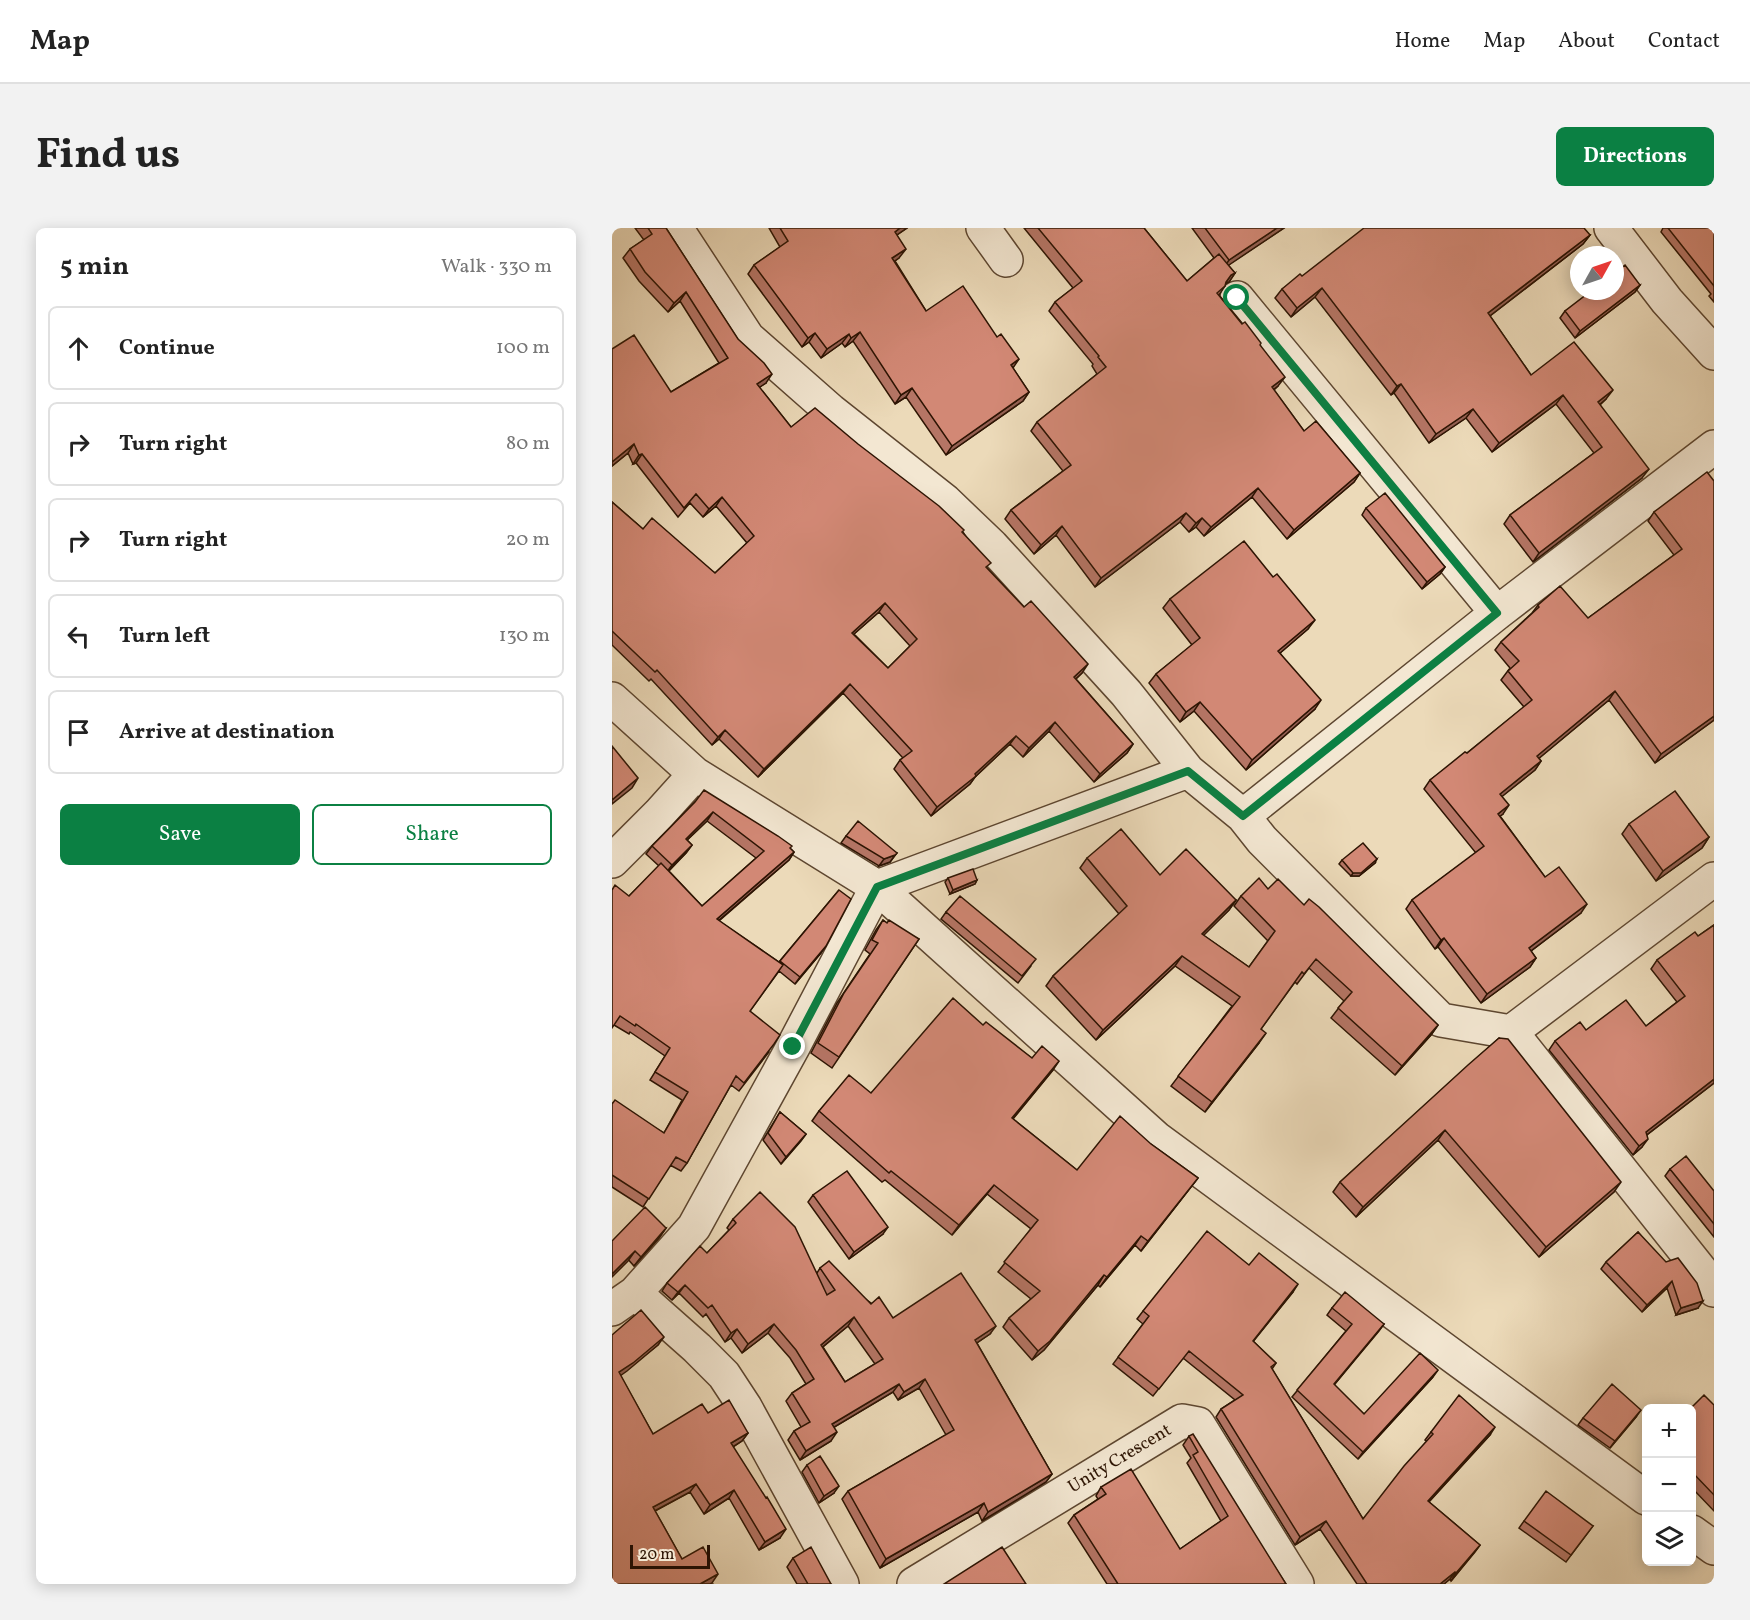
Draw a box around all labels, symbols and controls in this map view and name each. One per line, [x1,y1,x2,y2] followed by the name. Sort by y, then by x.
[30,22,90,61] text: Map
[1395,27,1450,56] text: Home
[1483,27,1525,56] text: Map
[1558,27,1615,56] text: About
[1648,27,1720,56] text: Contact
[36,127,180,186] text: Find us
[1556,127,1714,186] button: Directions
[1570,246,1624,300] north arrow
[60,249,129,285] text: 5 min
[441,253,552,281] text: Walk · 330 m
[1223,284,1249,310] route start
[62,332,95,365] icon: ahead
[119,333,215,364] text: Continue
[496,334,550,362] text: 100 m
[62,428,95,461] icon: right
[119,429,227,460] text: Turn right
[506,430,550,458] text: 80 m
[62,524,95,557] icon: right
[119,525,227,556] text: Turn right
[506,526,550,554] text: 20 m
[62,620,95,653] icon: left
[119,621,210,652] text: Turn left
[499,622,550,650] text: 130 m
[62,716,95,749] icon: arrive
[119,717,335,748] text: Arrive at destination
[60,804,300,865] button: Save
[312,804,552,865] button: Share
[779,1033,805,1059] route end
[1642,1404,1696,1566] map controls
[1642,1404,1696,1458] button: +
[1064,1418,1176,1500] street label: Unity Crescent
[1642,1458,1696,1512] button: −
[1642,1512,1696,1566] button: layers
[630,1542,710,1570] scale bar
[639,1544,674,1566] text: 20 m

